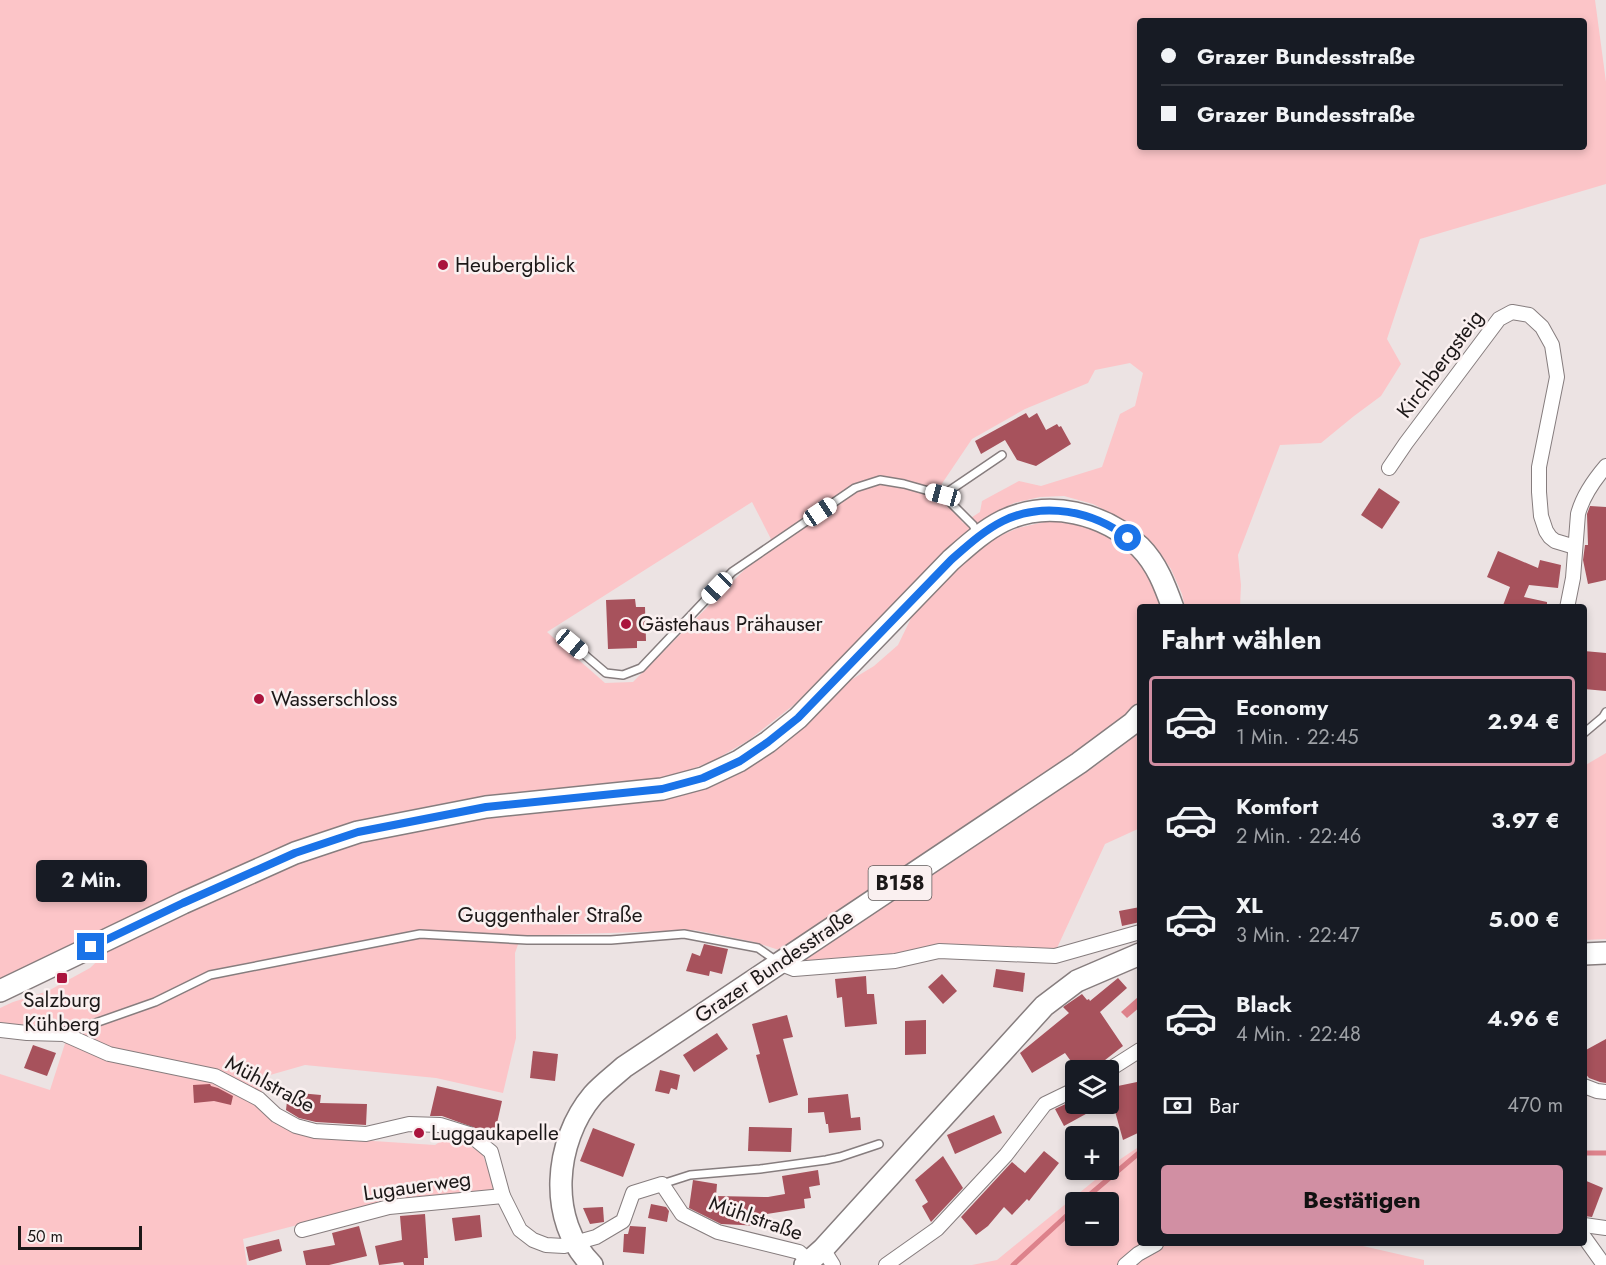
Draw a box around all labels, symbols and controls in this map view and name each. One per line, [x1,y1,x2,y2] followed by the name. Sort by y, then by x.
[1197,40,1415,72] text: Grazer Bundesstraße
[1197,98,1415,130] text: Grazer Bundesstraße
[455,250,576,280] place label: Heubergblick
[436,258,450,272] marker: Heubergblick
[1389,304,1491,424] street label: Kirchbergsteig
[923,482,963,508] car
[800,494,840,530] car
[1114,524,1141,551] route start
[698,569,736,607] car
[638,609,824,639] place label: Gästehaus Prähauser
[619,617,633,631] marker: Gästehaus Prähauser
[1161,620,1322,659] text: Fahrt wählen
[552,626,592,662] car
[271,684,397,714] place label: Wasserschloss
[1236,691,1328,723] text: Economy
[252,692,266,706] marker: Wasserschloss
[1164,694,1218,748] icon: car
[1487,705,1560,737] text: 2.94 €
[1236,723,1359,752] text: 1 Min. · 22:45
[1236,790,1318,822] text: Komfort
[1164,793,1218,847] icon: car
[1491,804,1560,836] text: 3.97 €
[1236,822,1361,851] text: 2 Min. · 22:46
[36,860,146,902] callout: 2 Min.
[61,866,122,895] text: 2 Min.
[868,866,932,900] road number: B158
[1236,889,1263,921] text: XL
[1164,892,1218,946] icon: car
[458,900,643,930] street label: Guggenthaler Straße
[689,902,860,1030] street label: Grazer Bundesstraße
[1489,903,1560,935] text: 5.00 €
[1236,921,1360,950] text: 3 Min. · 22:47
[77,933,104,960] route end
[55,971,69,985] marker: Salzburg Kühberg
[23,985,101,1039] place label: Salzburg Kühberg
[1236,988,1292,1020] text: Black
[1164,991,1218,1045] icon: car
[1487,1002,1560,1034] text: 4.96 €
[1236,1020,1361,1049] text: 4 Min. · 22:48
[220,1048,320,1120] street label: Mühlstraße
[1065,1060,1119,1246] map controls
[1065,1060,1119,1114] button: layers
[1161,1089,1194,1122] icon: cash
[1209,1089,1239,1121] text: Bar
[1507,1091,1563,1120] text: 470 m
[431,1118,559,1148] place label: Luggaukapelle
[412,1126,426,1140] marker: Luggaukapelle
[1065,1126,1119,1180] button: +
[361,1164,473,1208] street label: Lugauerweg
[1161,1165,1563,1234] button: Bestätigen
[705,1188,807,1248] street label: Mühlstraße
[1065,1192,1119,1246] button: −
[18,1223,142,1250] scale bar
[27,1225,63,1248] text: 50 m

